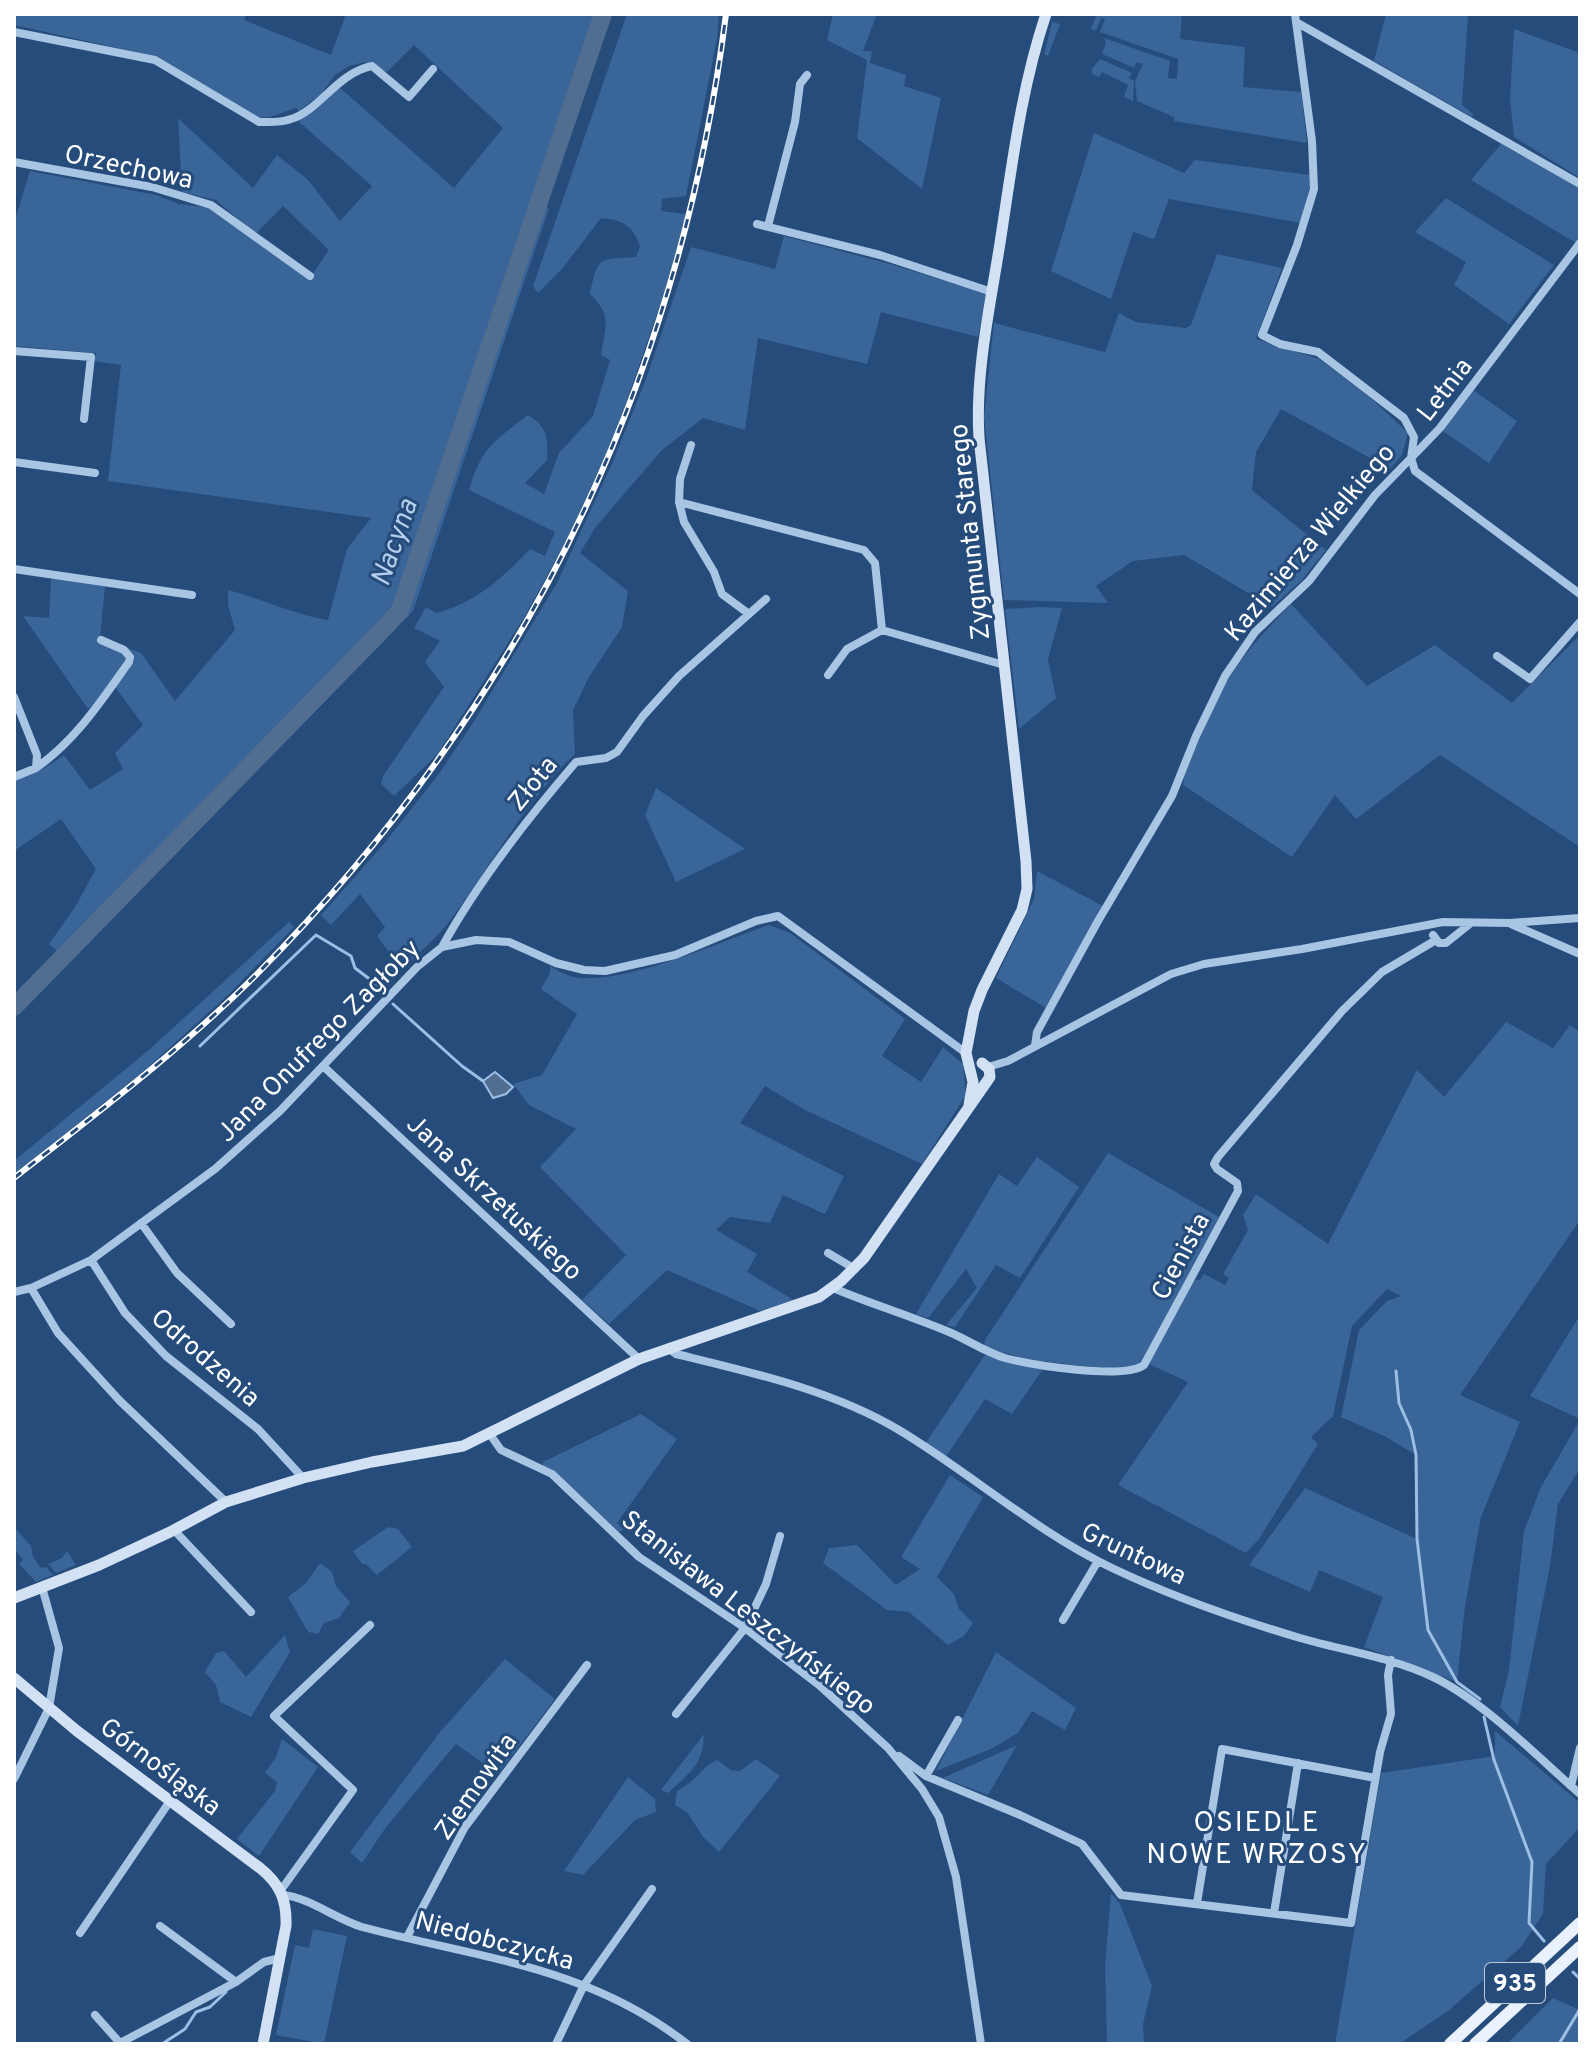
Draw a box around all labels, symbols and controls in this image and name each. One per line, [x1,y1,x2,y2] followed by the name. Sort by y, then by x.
[61,139,196,198] street label: Orzechowa
[1411,352,1481,429] street label: Letnia
[944,422,999,642] street label: Zygmunta Starego
[1218,438,1403,649] street label: Kazimierza Wielkiego
[364,494,428,591] water label: Nacyna
[502,750,566,819] street label: Złota
[211,933,428,1150] street label: Jana Onufrego Zagłoby
[398,1109,588,1289] street label: Jana Skrzetuskiego
[1146,1208,1219,1306] street label: Cienista
[143,1302,266,1415] street label: Odrodzenia
[614,1504,881,1724] street label: Stanisława Leszczyńskiego
[1075,1517,1191,1594] street label: Gruntowa
[92,1712,227,1824] street label: Górnośląska
[428,1728,526,1847] street label: Ziemowita
[1146,1806,1368,1874] district label: OSIEDLE NOWE WRZOSY
[411,1905,577,1979] street label: Niedobczycka
[1485,1963,1545,2003] road number: 935

